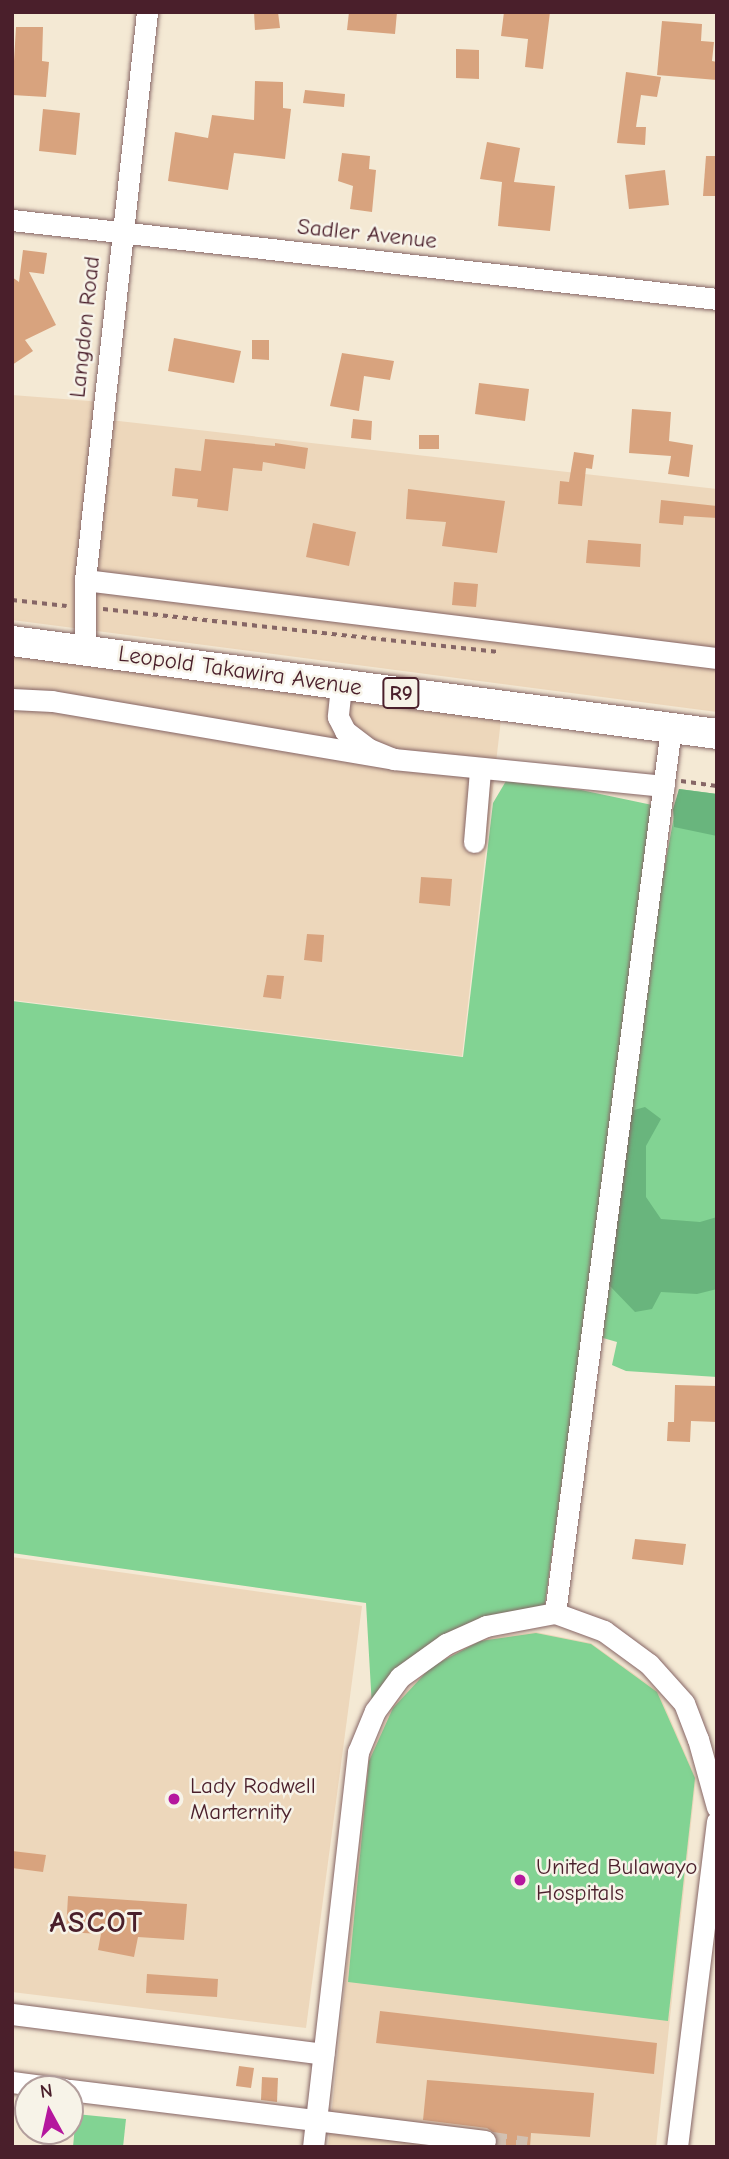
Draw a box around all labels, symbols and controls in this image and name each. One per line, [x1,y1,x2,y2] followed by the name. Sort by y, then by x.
[296,213,438,255] street label: Sadler Avenue
[64,255,106,399] street label: Langdon Road
[116,640,364,702] street label: Leopold Takawira Avenue
[382,676,420,710] road number: R9
[190,1772,316,1826] place label: Lady Rodwell Marternity
[164,1789,184,1809] marker: Lady Rodwell Marternity
[536,1853,697,1907] place label: United Bulawayo Hospitals
[510,1870,530,1890] marker: United Bulawayo Hospitals
[50,1905,144,1941] district label: ASCOT
[14,2075,84,2145] north arrow
[39,2079,54,2103] text: N

